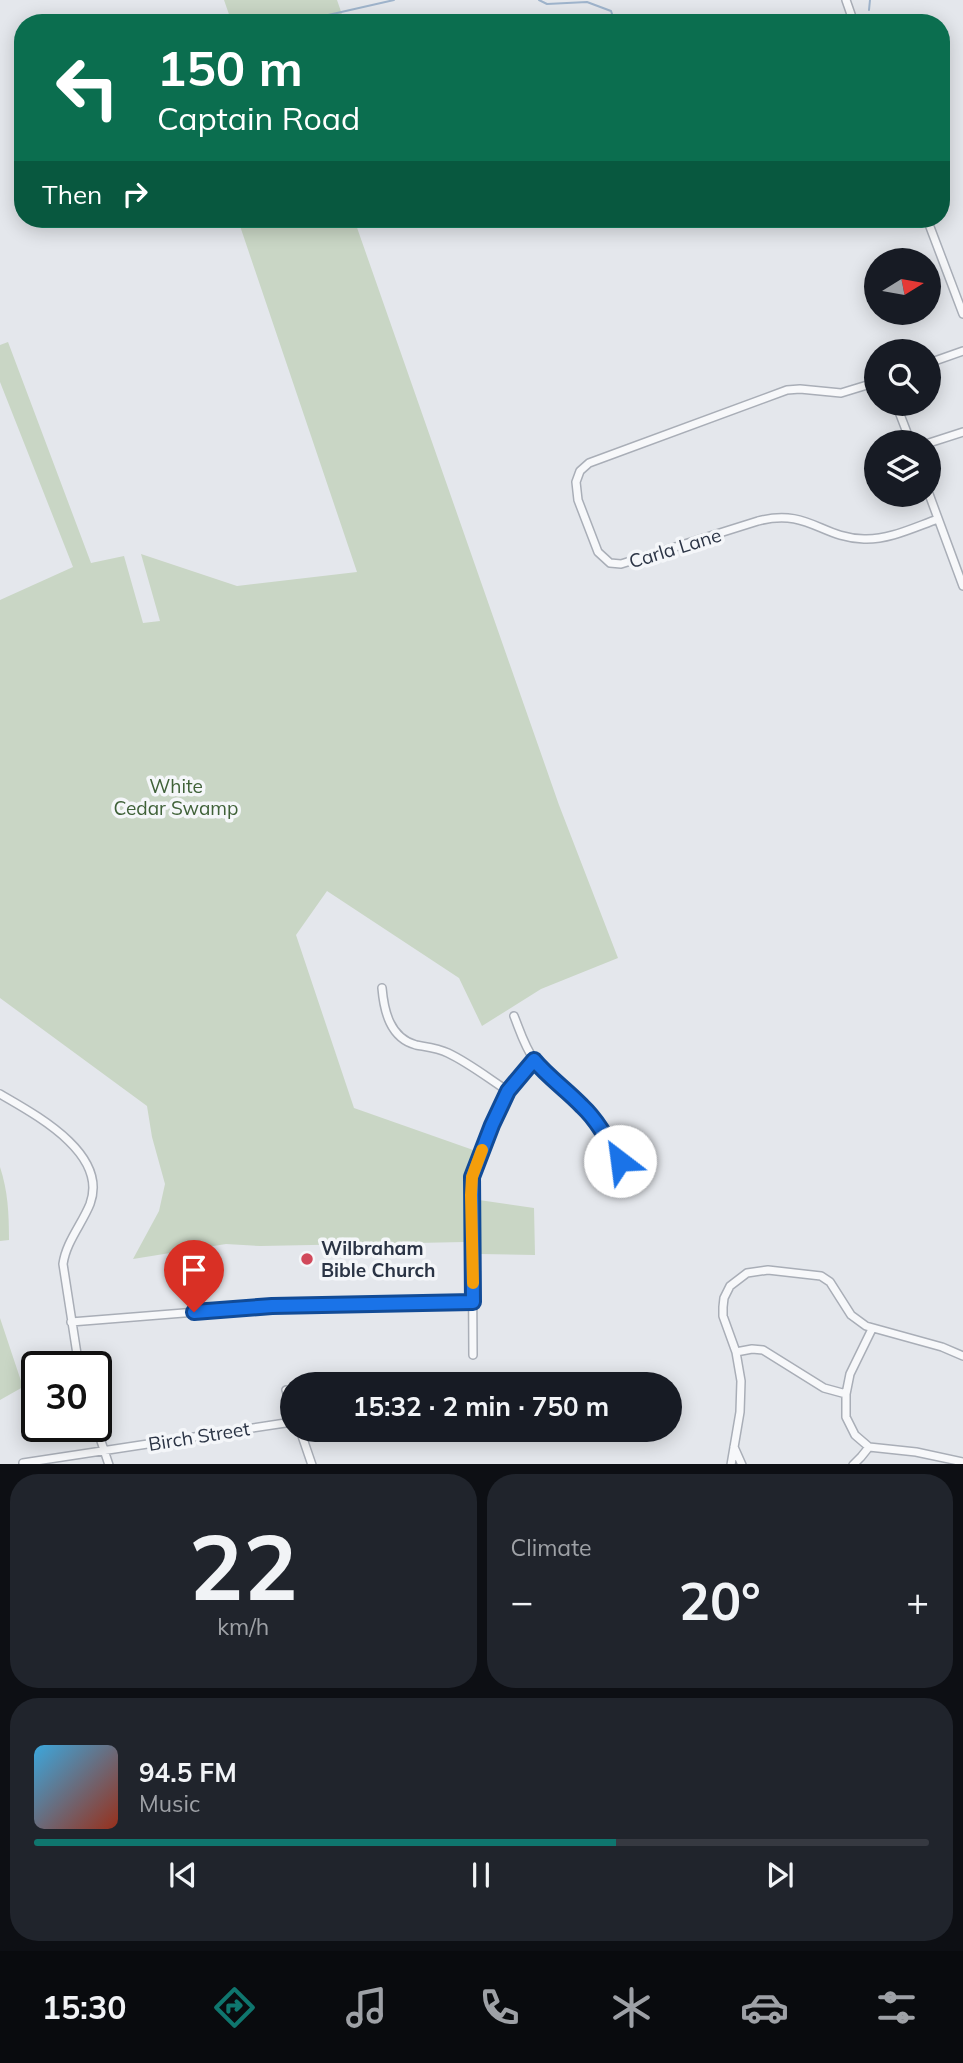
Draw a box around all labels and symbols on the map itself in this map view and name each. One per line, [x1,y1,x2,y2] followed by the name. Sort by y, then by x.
[864,248,942,326] north arrow
[626,523,724,573] street label: Carla Lane
[114,774,238,820] park label: White Cedar Swamp
[583,1124,657,1198] position arrow
[321,1236,436,1282] place label: Wilbraham Bible Church
[164,1240,224,1312] pin
[299,1251,315,1267] marker: Wilbraham Bible Church
[21,1351,112,1442] speed limit sign: 30
[147,1416,252,1456] street label: Birch Street

